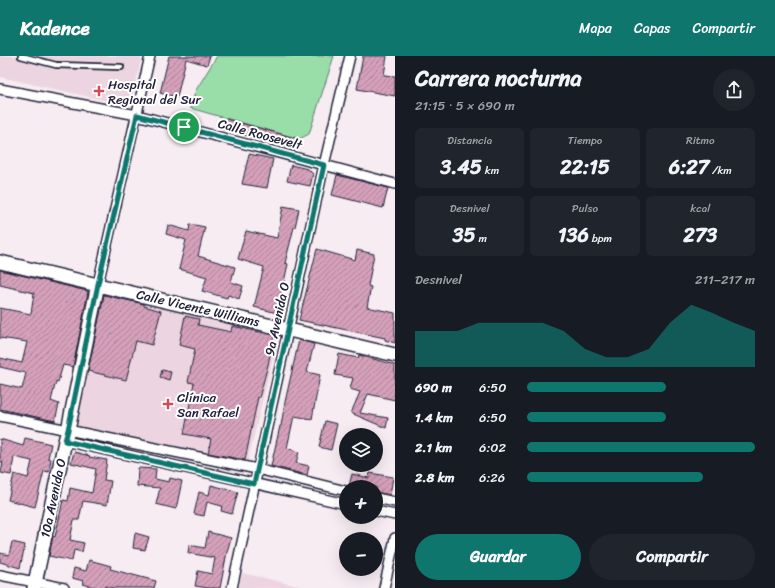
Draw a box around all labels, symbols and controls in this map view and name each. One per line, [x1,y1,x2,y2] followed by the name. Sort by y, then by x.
[20,12,90,45] text: Kadence
[579,16,612,41] text: Mapa
[634,16,671,41] text: Capas
[693,16,755,41] text: Compartir
[415,59,582,98] text: Carrera nocturna
[713,69,755,111] button: share
[108,73,202,111] place label: Hospital Regional del Sur
[93,85,105,97] marker: Hospital Regional del Sur
[415,94,515,117] text: 21:15 · 5 × 690 m
[167,110,201,144] pin
[215,112,305,156] street label: Calle Roosevelt
[173,116,195,138] icon: arrive
[447,131,492,150] text: Distancia
[568,131,602,150] text: Tiempo
[686,131,715,150] text: Ritmo
[440,150,482,185] text: 3.45
[560,150,610,185] text: 22:15
[669,150,709,185] text: 6:27
[482,161,499,180] text: km
[709,161,732,180] text: /km
[450,199,490,218] text: Desnivel
[572,199,598,218] text: Pulso
[690,199,710,218] text: kcal
[452,218,476,253] text: 35
[558,218,589,253] text: 136
[683,218,717,253] text: 273
[476,229,487,248] text: m
[589,229,612,248] text: bpm
[415,268,462,291] text: Desnivel
[695,268,755,291] text: 211–217 m
[258,280,296,358] street label: 9a Avenida O
[134,283,263,334] street label: Calle Vicente Williams
[415,376,452,399] text: 690 m
[479,376,506,399] text: 6:50
[177,386,239,424] place label: Clínica San Rafael
[162,398,174,410] marker: Clínica San Rafael
[415,406,453,429] text: 1.4 km
[479,406,506,429] text: 6:50
[339,428,383,576] map controls
[339,428,383,472] button: layers
[415,436,452,459] text: 2.1 km
[479,436,506,459] text: 6:02
[33,456,73,540] street label: 10a Avenida O
[415,466,455,489] text: 2.8 km
[479,466,505,489] text: 6:26
[339,480,383,524] button: +
[339,532,383,576] button: −
[415,534,581,580] button: Guardar
[589,534,755,580] button: Compartir

